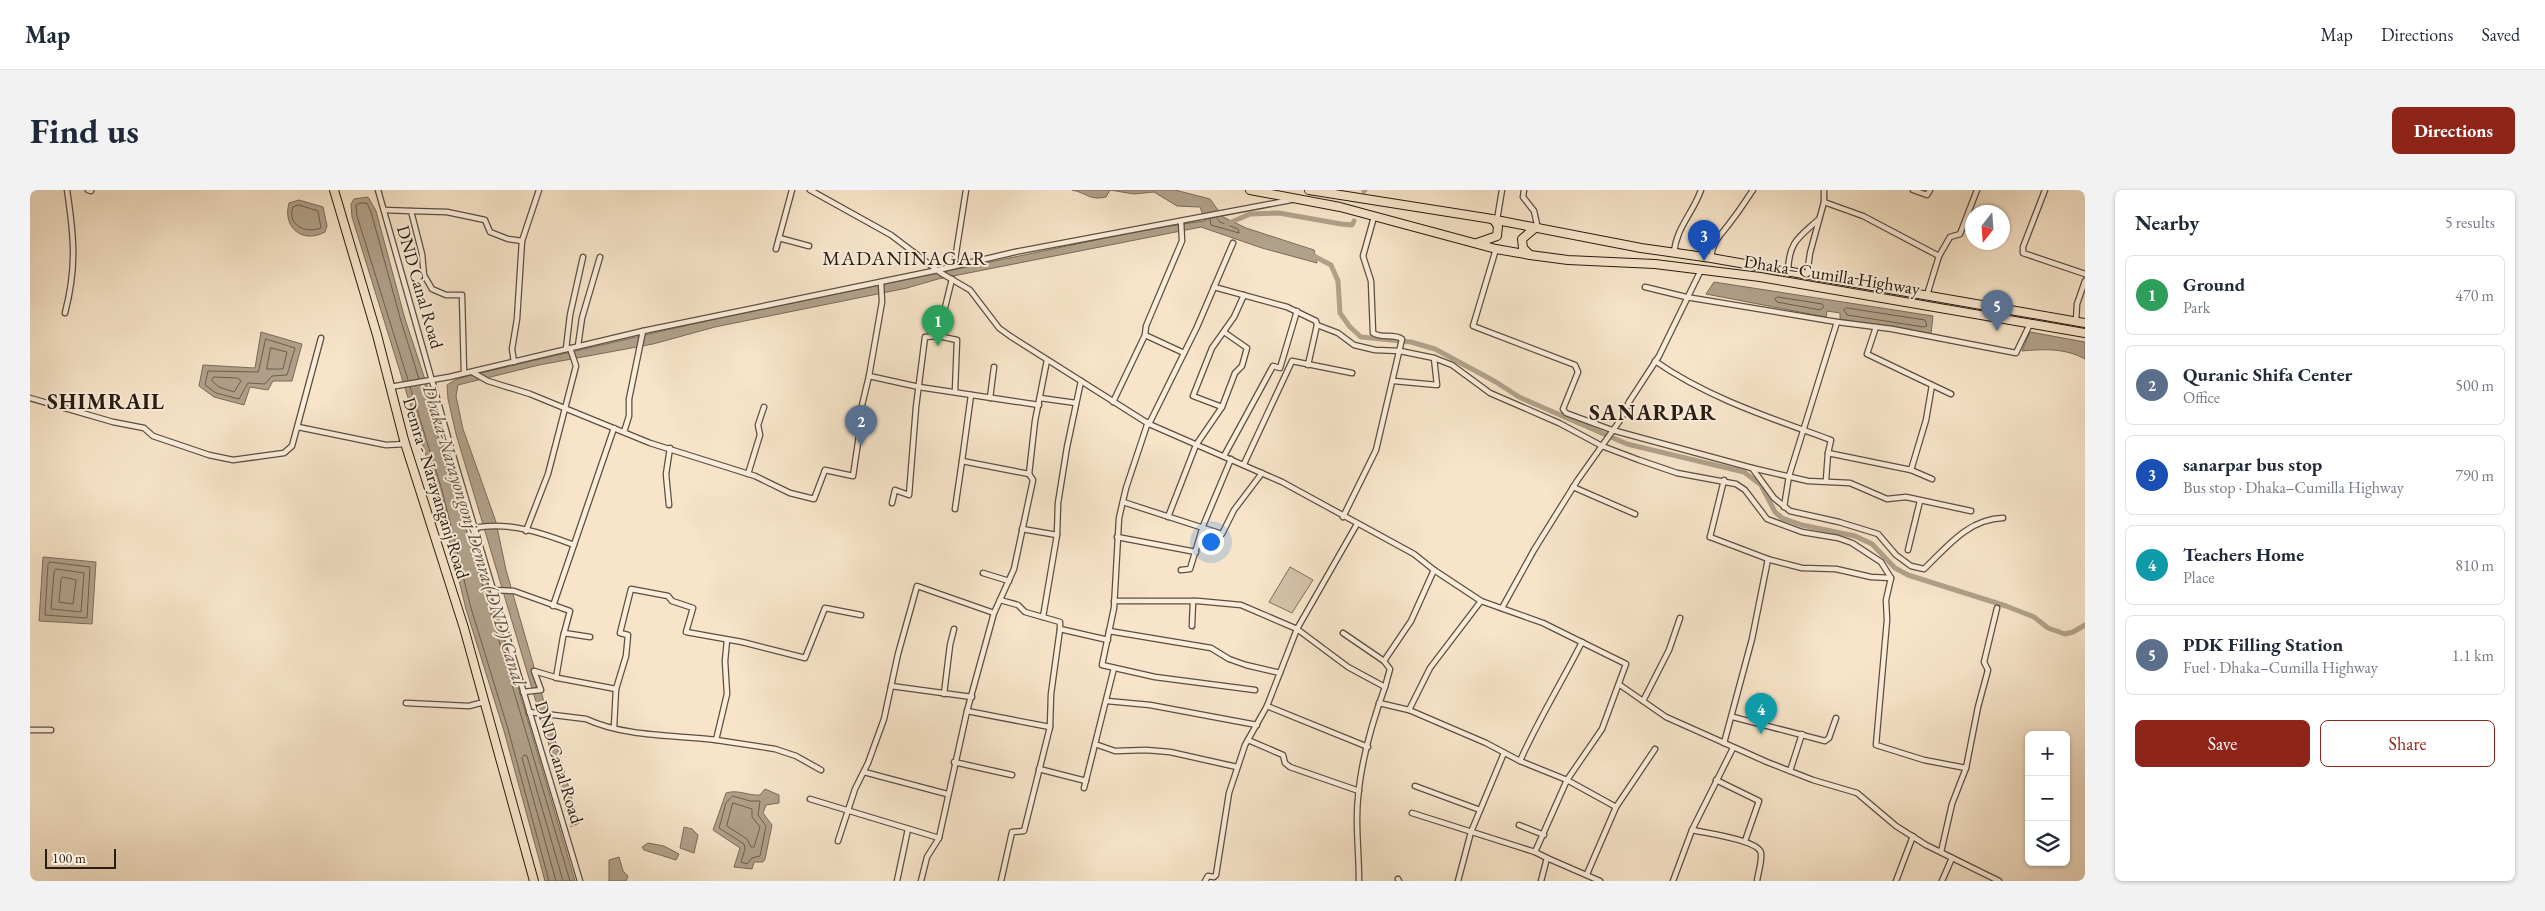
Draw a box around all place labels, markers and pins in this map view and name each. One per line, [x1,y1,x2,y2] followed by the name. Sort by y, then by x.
[1688,220,1720,261] pin: 3
[1981,290,2013,331] pin: 5
[922,305,954,346] pin: 1
[845,405,877,446] pin: 2
[1745,693,1777,734] pin: 4

